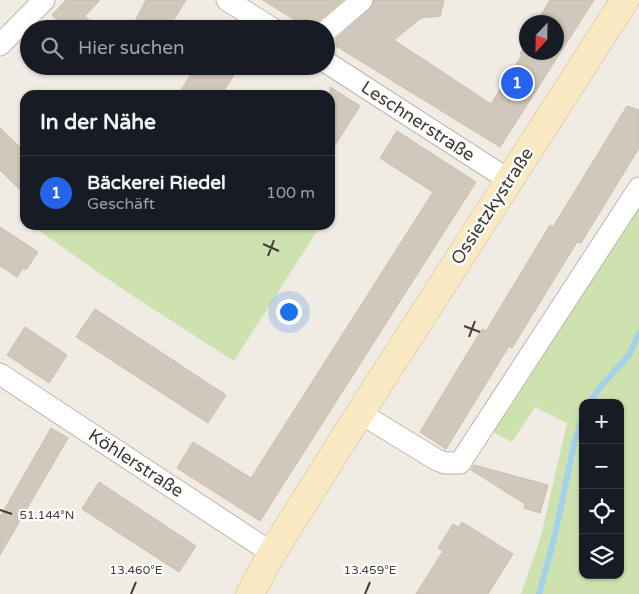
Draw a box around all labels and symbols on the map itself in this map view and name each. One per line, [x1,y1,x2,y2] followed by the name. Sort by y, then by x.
[519,15,564,60] north arrow
[501,64,533,102] pin: 1
[357,76,479,166] street label: Leschnerstraße
[446,143,538,269] street label: Ossietzkystraße
[276,299,302,325] your location
[84,424,188,502] street label: Köhlerstraße
[20,508,74,522] text: 51.144°N
[110,563,163,577] text: 13.460°E
[344,563,397,577] text: 13.459°E

